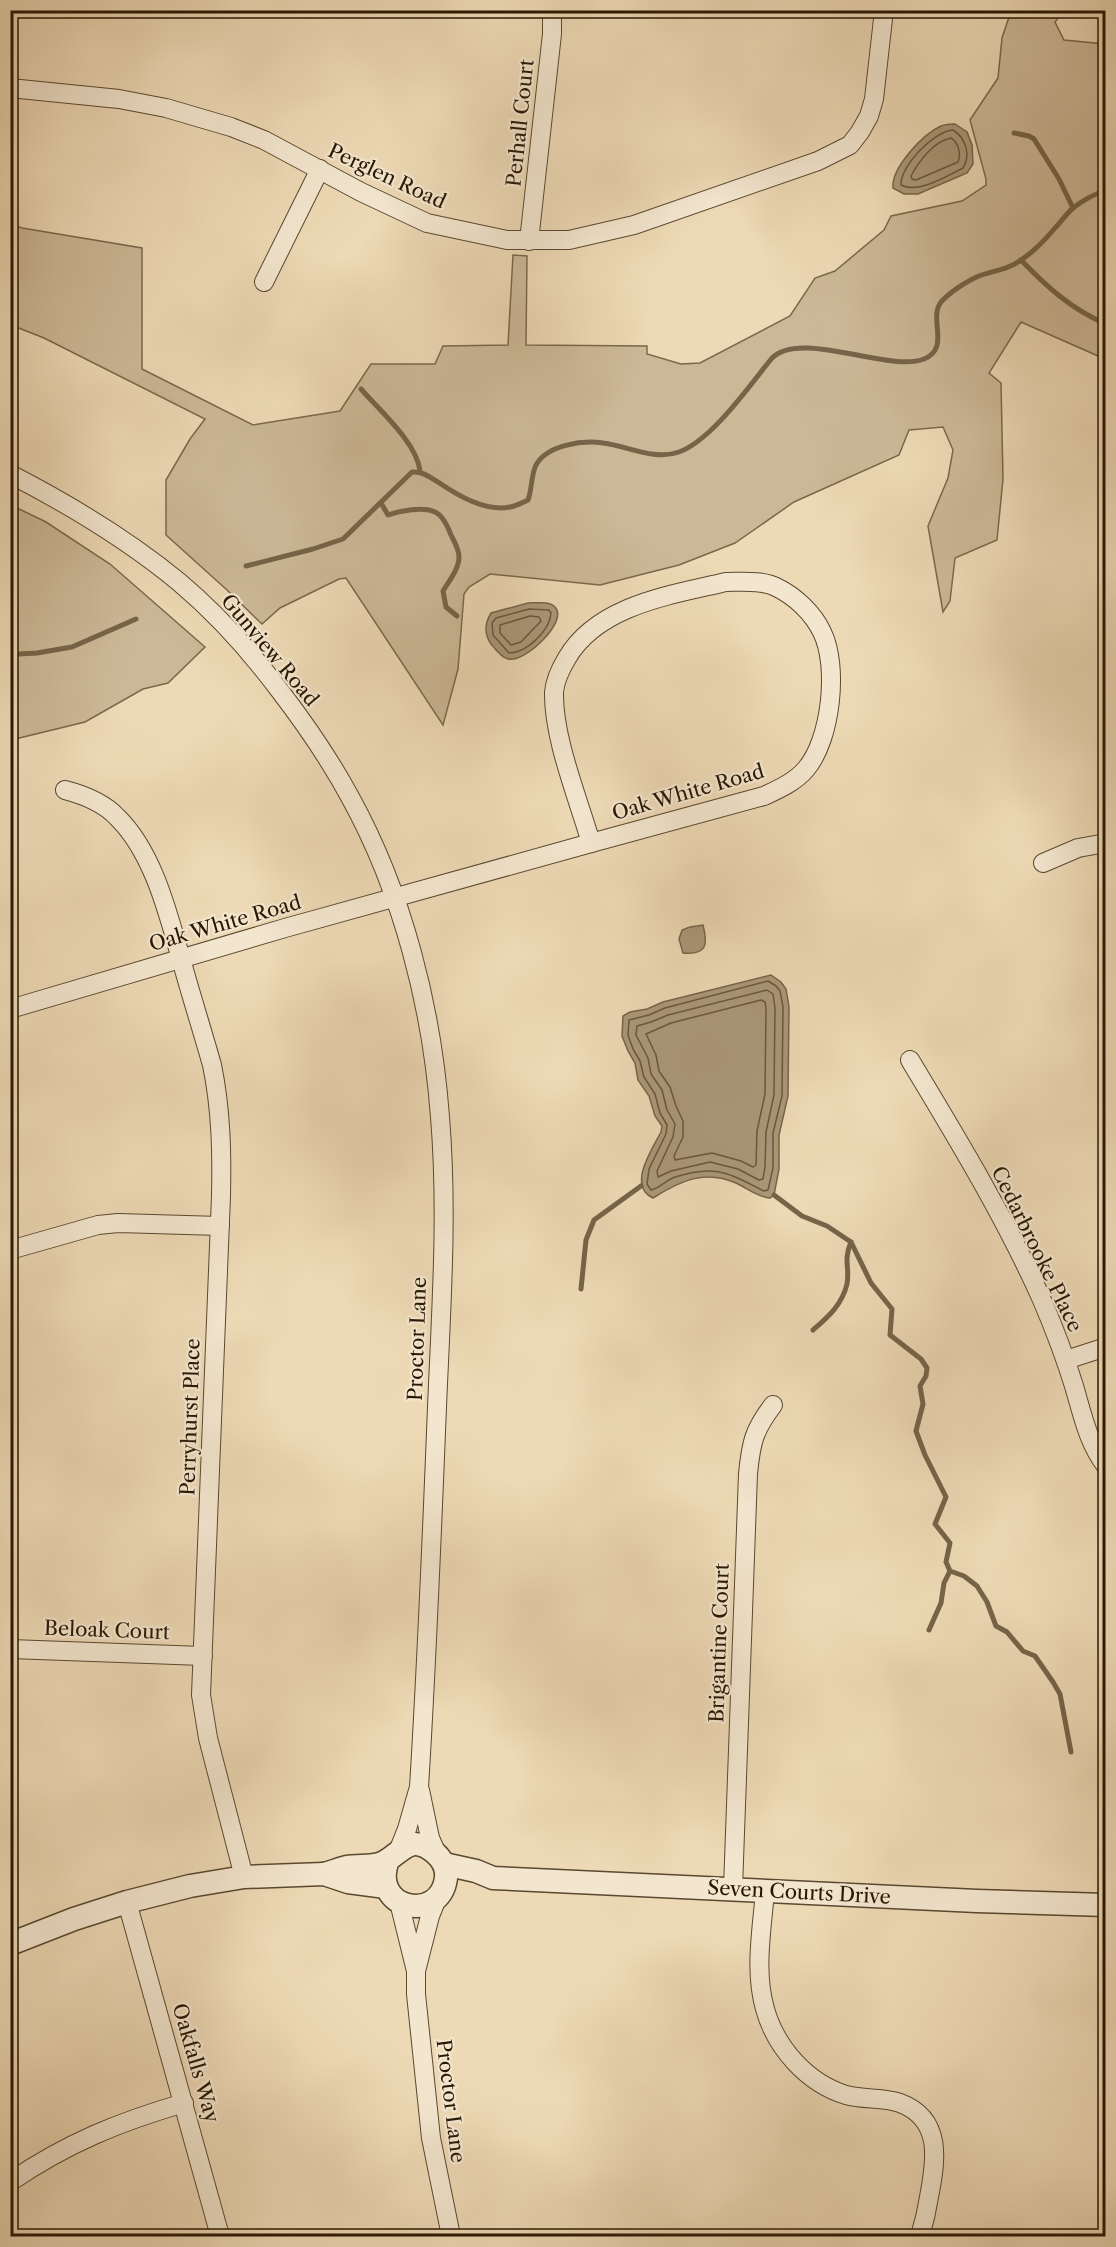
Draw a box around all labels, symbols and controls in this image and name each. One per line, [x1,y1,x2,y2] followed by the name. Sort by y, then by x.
[501,58,539,188] street label: Perhall Court
[324,138,450,214] street label: Perglen Road
[216,589,324,711] street label: Gunview Road
[609,759,767,825] street label: Oak White Road
[146,890,304,956] street label: Oak White Road
[986,1162,1088,1336] street label: Cedarbrooke Place
[403,1277,431,1401] street label: Proctor Lane
[175,1338,205,1496] street label: Perryhurst Place
[704,1563,734,1723] street label: Brigantine Court
[44,1616,170,1644] street label: Beloak Court
[707,1875,891,1909] street label: Seven Courts Drive
[168,2001,225,2126] street label: Oakfalls Way
[432,2038,470,2164] street label: Proctor Lane

